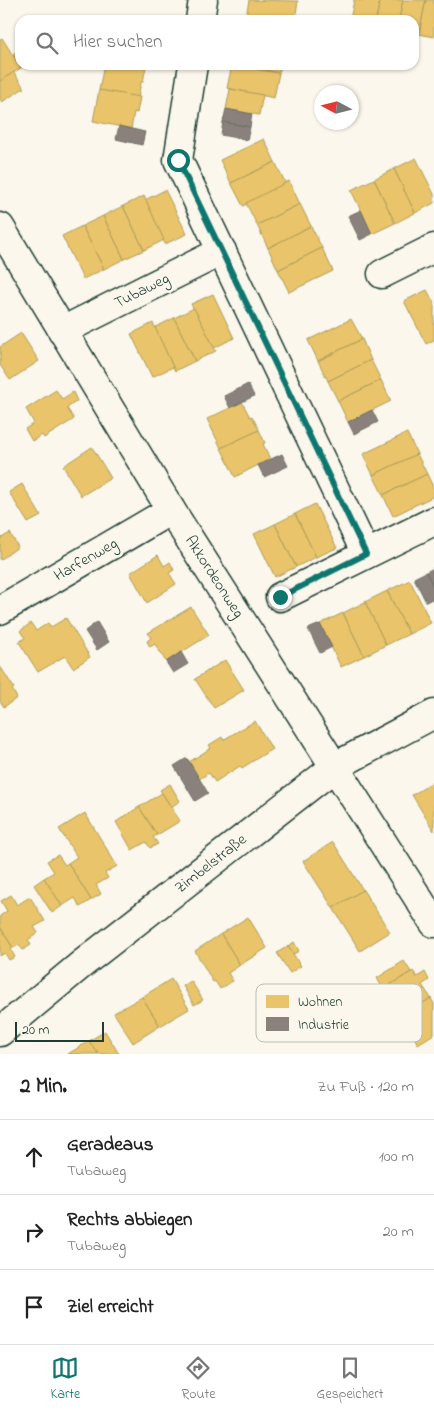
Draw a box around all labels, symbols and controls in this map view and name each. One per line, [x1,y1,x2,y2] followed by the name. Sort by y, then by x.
[15,15,419,70] search box
[33,29,61,57] icon: search
[73,29,162,56] text: Hier suchen
[314,85,359,130] north arrow
[167,149,190,172] route start
[110,267,174,315] street label: Tubaweg
[178,531,250,623] street label: Akkordeonweg
[50,532,122,588] street label: Harfenweg
[269,586,292,609] route end
[170,828,253,900] street label: Zimbelstraße
[256,984,422,1042] legend
[298,992,343,1013] text: Wohnen
[298,1015,350,1036] text: Industrie
[15,1019,104,1042] scale bar
[22,1020,49,1041] text: 20 m
[20,1072,67,1102] text: 2 Min.
[317,1075,414,1099] text: Zu Fuß · 120 m
[67,1132,154,1159] text: Geradeaus
[20,1143,48,1171] icon: ahead
[379,1145,414,1169] text: 100 m
[67,1159,126,1183] text: Tubaweg
[67,1207,192,1234] text: Rechts abbiegen
[20,1218,48,1246] icon: right
[383,1220,414,1244] text: 20 m
[67,1234,126,1258] text: Tubaweg
[20,1293,48,1321] icon: arrive
[67,1294,154,1321] text: Ziel erreicht
[51,1354,80,1405] tab: Karte
[181,1354,215,1405] tab: Route
[317,1354,383,1405] tab: Gespeichert

